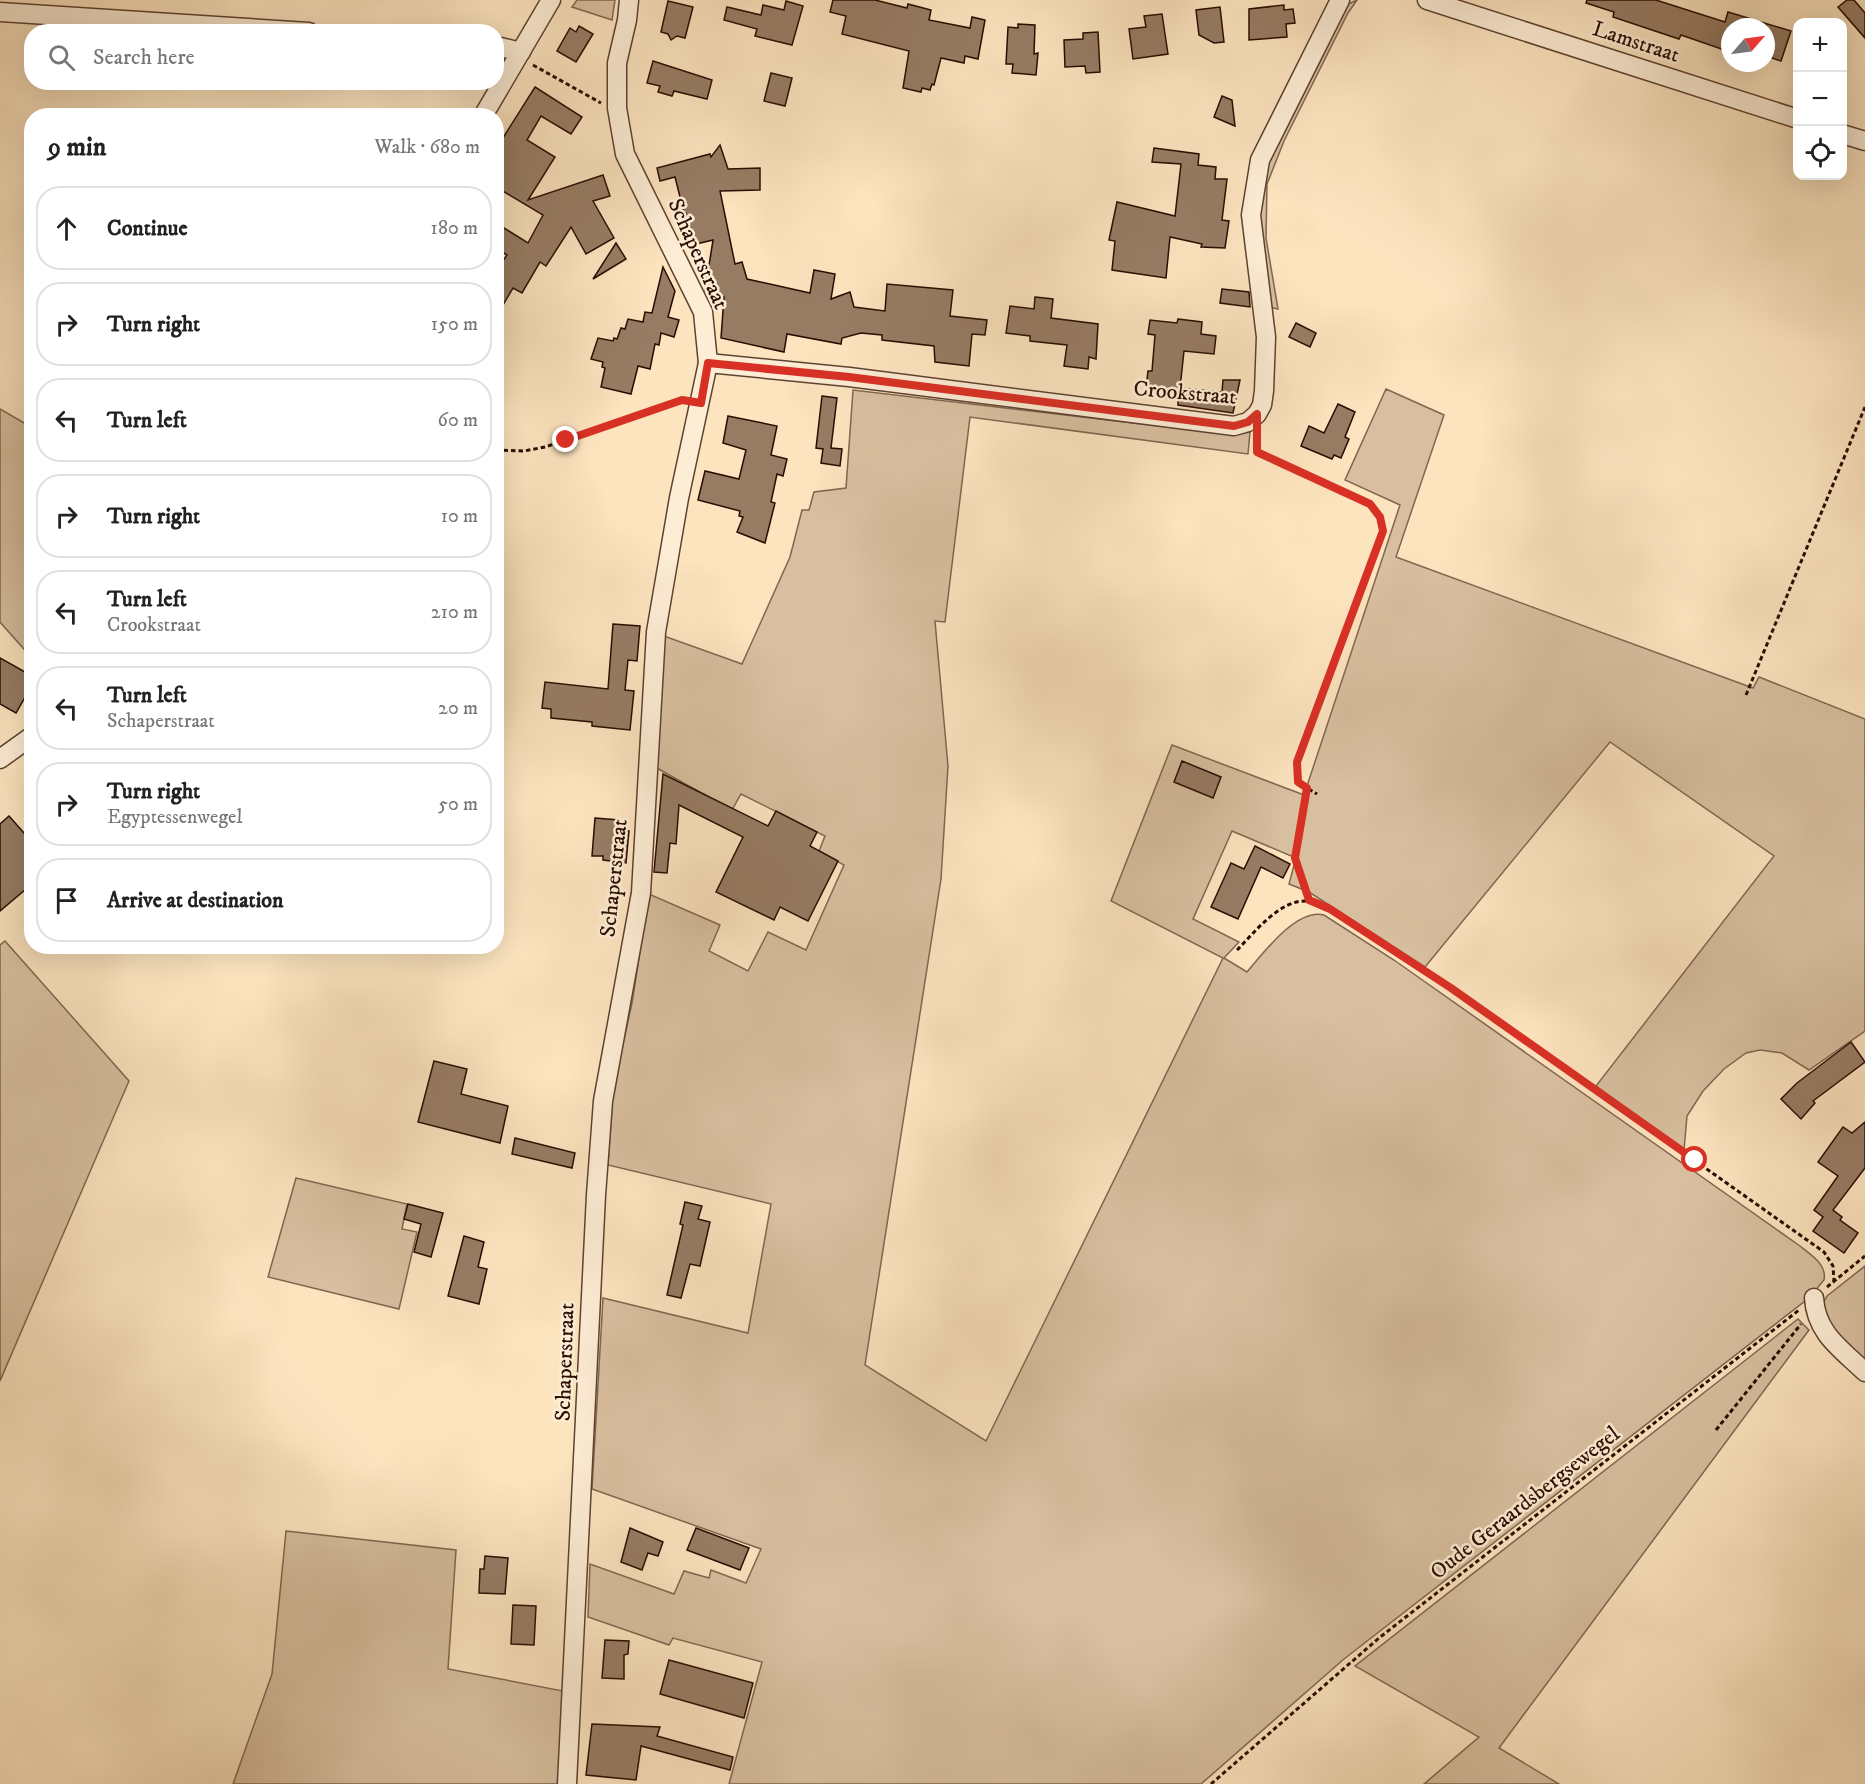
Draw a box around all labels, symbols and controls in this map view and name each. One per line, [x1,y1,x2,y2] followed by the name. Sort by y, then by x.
[1589,15,1683,69] street label: Lamstraat
[1721,18,1775,72] north arrow
[1793,18,1847,180] map controls
[1793,18,1847,72] button: +
[24,24,504,90] search box
[45,41,78,74] icon: search
[93,44,195,71] text: Search here
[1793,72,1847,126] button: −
[1793,126,1847,180] button: locate
[48,131,106,164] text: 9 min
[375,135,480,160] text: Walk · 680 m
[662,194,734,314] street label: Schaperstraat
[50,212,83,245] icon: ahead
[107,215,188,242] text: Continue
[431,216,478,241] text: 180 m
[50,308,83,341] icon: right
[107,311,200,338] text: Turn right
[431,312,478,337] text: 150 m
[1132,375,1238,411] street label: Crookstraat
[50,404,83,437] icon: left
[107,407,187,434] text: Turn left
[438,408,478,433] text: 60 m
[552,426,578,452] route end
[50,500,83,533] icon: right
[107,503,200,530] text: Turn right
[441,504,478,529] text: 10 m
[107,586,187,613] text: Turn left
[50,596,83,629] icon: left
[431,600,478,625] text: 210 m
[107,613,201,638] text: Crookstraat
[107,682,187,709] text: Turn left
[50,692,83,725] icon: left
[438,696,478,721] text: 20 m
[107,709,215,734] text: Schaperstraat
[107,778,200,805] text: Turn right
[50,788,83,821] icon: right
[438,792,478,817] text: 50 m
[107,805,242,830] text: Egyptessenwegel
[594,818,634,938] street label: Schaperstraat
[50,884,83,917] icon: arrive
[107,887,284,914] text: Arrive at destination
[1681,1146,1707,1172] route start
[549,1302,581,1422] street label: Schaperstraat
[1425,1420,1625,1585] street label: Oude Geraardsbergsewegel

